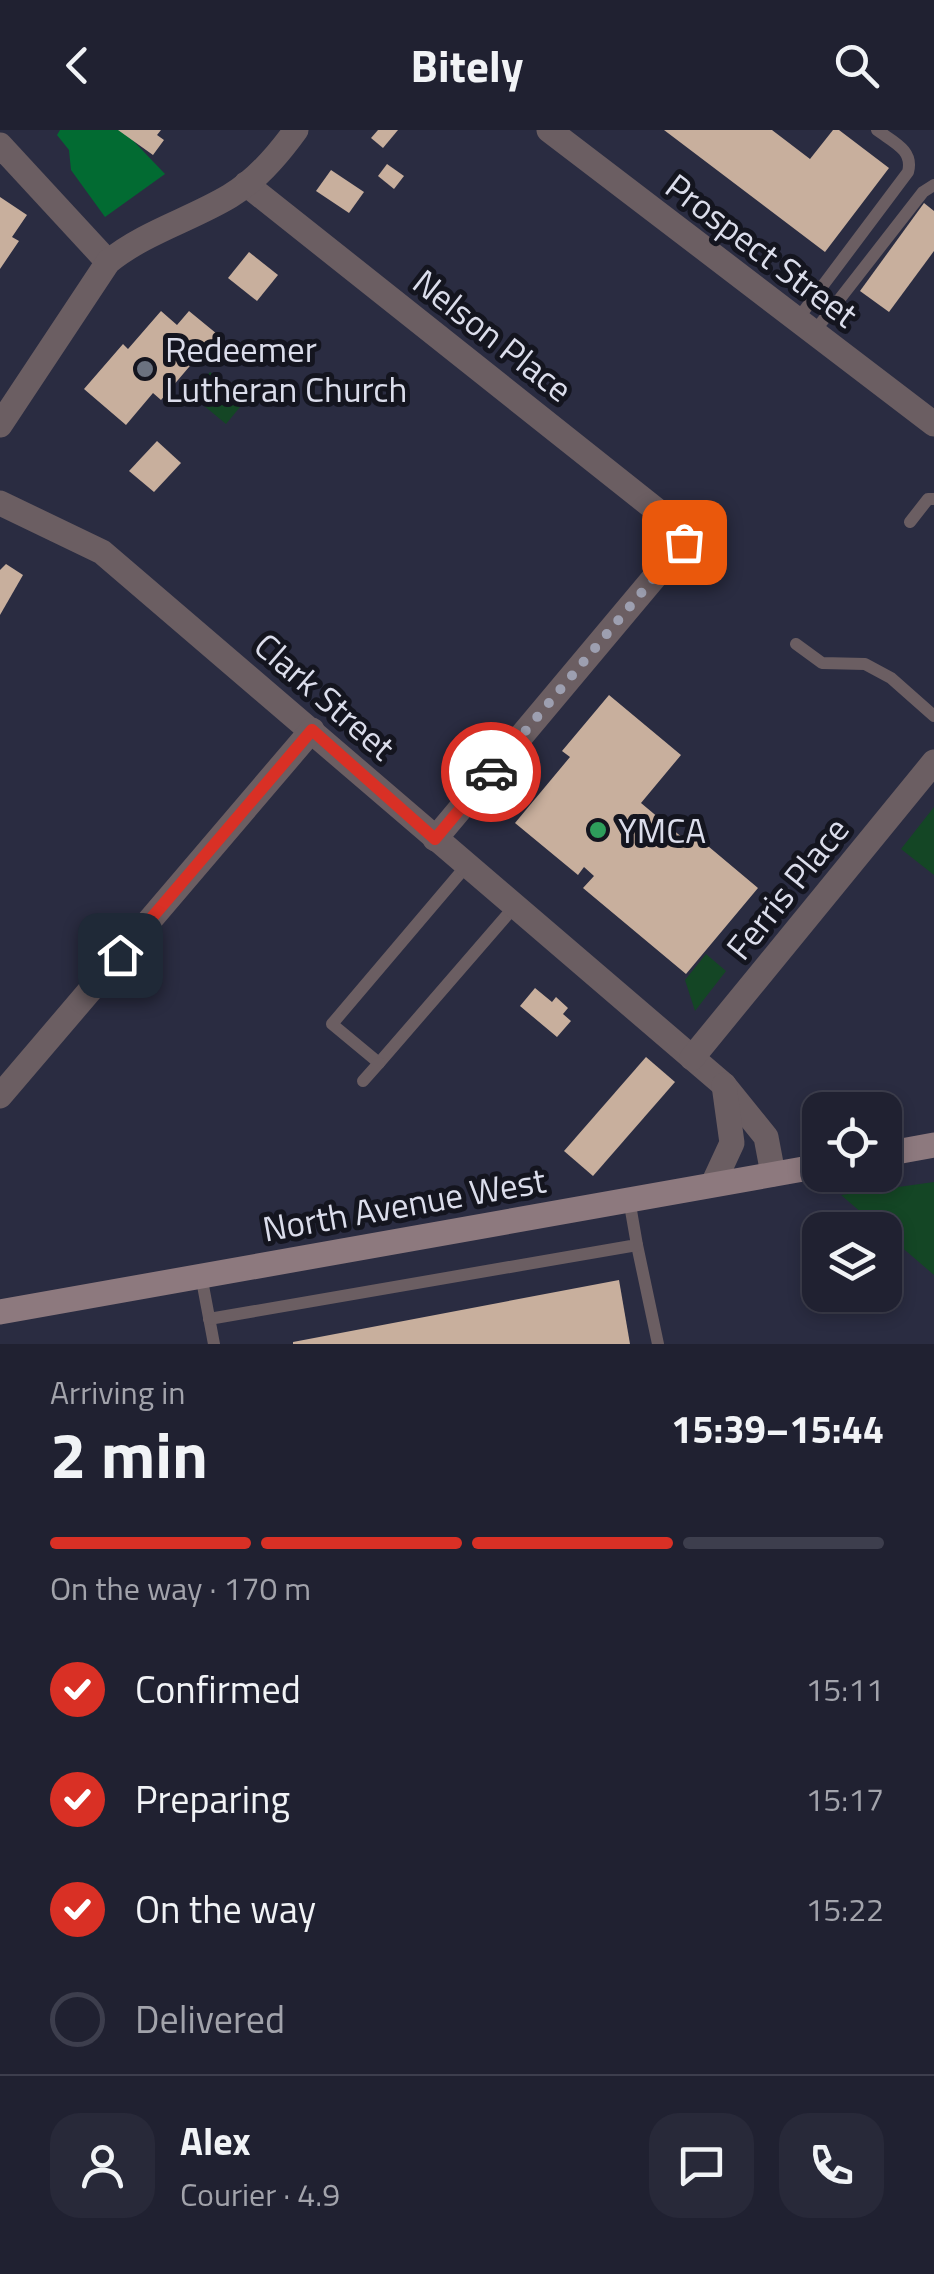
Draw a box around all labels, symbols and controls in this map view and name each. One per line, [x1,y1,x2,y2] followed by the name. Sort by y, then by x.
[411,31,524,99] text: Bitely
[50,38,105,93] icon: back
[829,38,884,93] icon: search
[654,160,870,340] street label: Prospect Street
[402,255,584,415] street label: Nelson Place
[165,322,407,416] place label: Redeemer Lutheran Church
[134,358,156,380] marker: Redeemer Lutheran Church
[642,500,727,585] pin
[657,515,712,570] icon: bag
[243,619,407,773] street label: Clark Street
[441,722,541,822] courier
[464,745,519,800] icon: car
[618,803,706,857] place label: YMCA
[712,805,862,971] street label: Ferris Place
[587,819,609,841] marker: YMCA
[78,913,163,998] pin
[93,928,148,983] icon: home
[802,1092,902,1312] map controls
[802,1092,902,1192] button: locate
[258,1153,550,1255] street label: North Avenue West
[802,1212,902,1312] button: layers
[50,1368,186,1416] text: Arriving in
[671,1400,884,1458] text: 15:39–15:44
[50,1404,208,1503] text: 2 min
[50,1564,311,1612] text: On the way · 170 m
[135,1660,301,1718] text: Confirmed
[50,1662,105,1717] icon: check
[805,1665,884,1713] text: 15:11
[135,1770,290,1828] text: Preparing
[50,1772,105,1827] icon: check
[805,1775,884,1823] text: 15:17
[135,1880,316,1938] text: On the way
[50,1882,105,1937] icon: check
[805,1885,884,1933] text: 15:22
[135,1990,285,2048] text: Delivered
[180,2112,251,2170] text: Alex
[50,2113,155,2218] button: person
[649,2113,754,2218] button: chat
[779,2113,884,2218] button: phone
[180,2170,340,2218] text: Courier · 4.9

